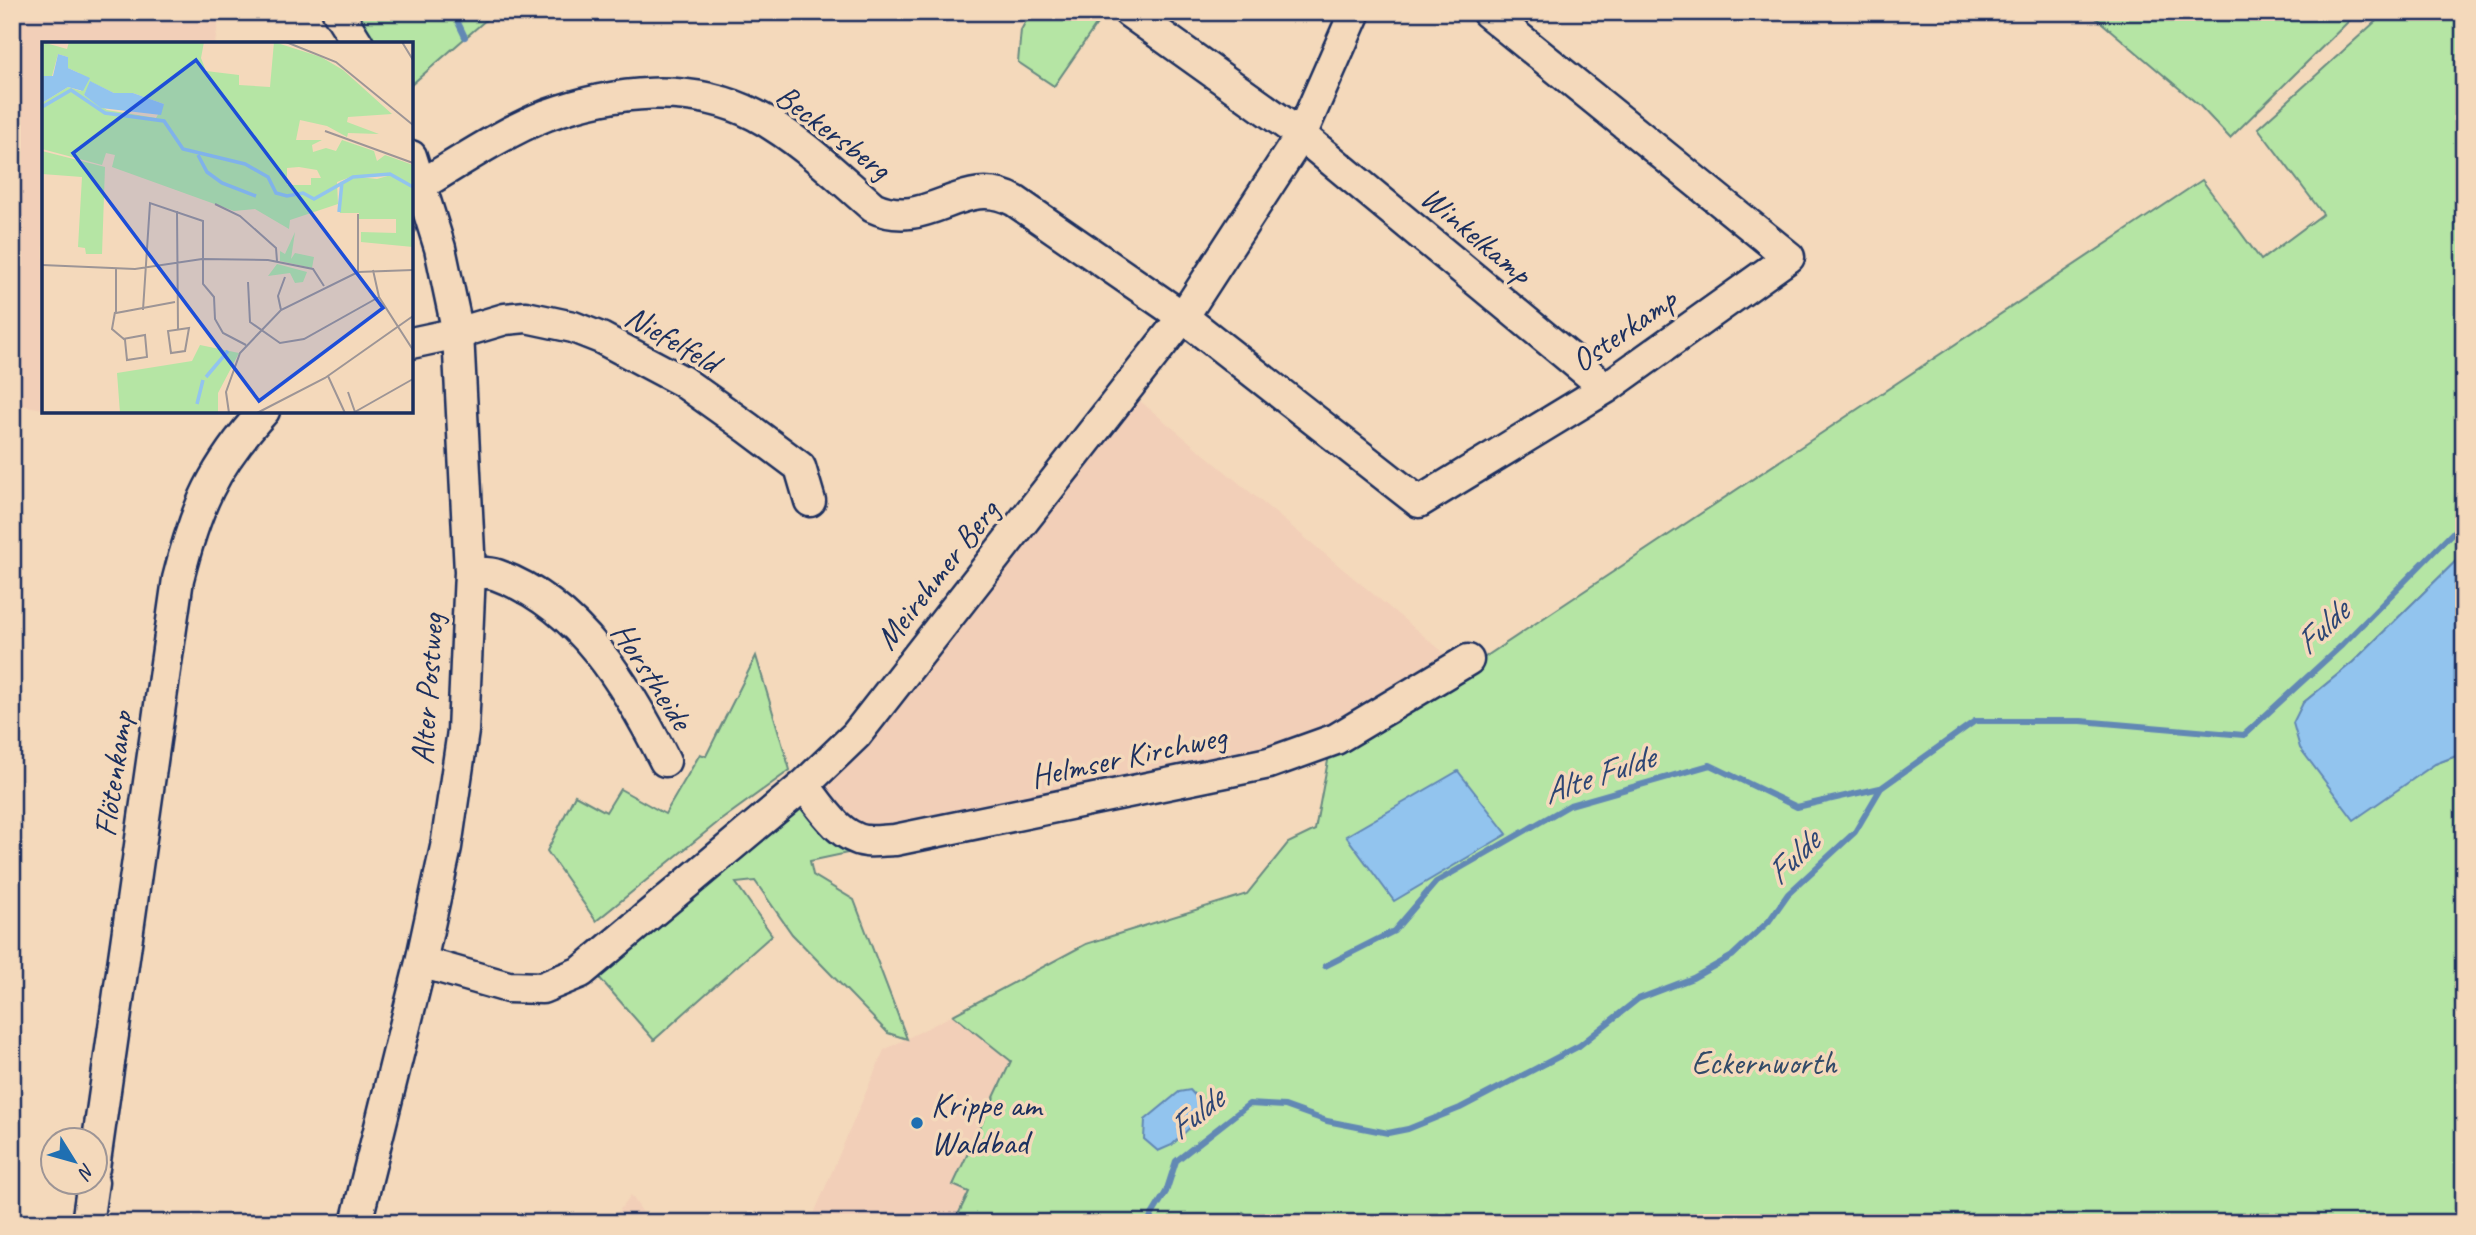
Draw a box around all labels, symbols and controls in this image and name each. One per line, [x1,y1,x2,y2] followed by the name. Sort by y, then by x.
[42,42,413,413] inset map
[767,75,901,190] street label: Beckersberg
[1412,176,1542,295] street label: Winkelkamp
[1563,277,1687,381] street label: Osterkamp
[618,295,732,385] street label: Niefelfeld
[865,489,1010,658] street label: Meirehmer Berg
[2284,587,2362,664] water label: Fulde
[401,611,453,766] street label: Alter Postweg
[602,614,704,739] street label: Horstheide
[83,707,143,839] street label: Flötenkamp
[1027,714,1232,797] street label: Helmser Kirchweg
[1537,733,1664,814] water label: Alte Fulde
[1755,817,1833,894] water label: Fulde
[1691,1042,1839,1084] park label: Eckernworth
[1158,1074,1236,1150] water label: Fulde
[931,1084,1044,1164] place label: Krippe am Waldbad
[909,1115,925,1131] marker: Krippe am Waldbad
[38,1126,108,1196] north arrow
[72,1159,100,1185] text: N

